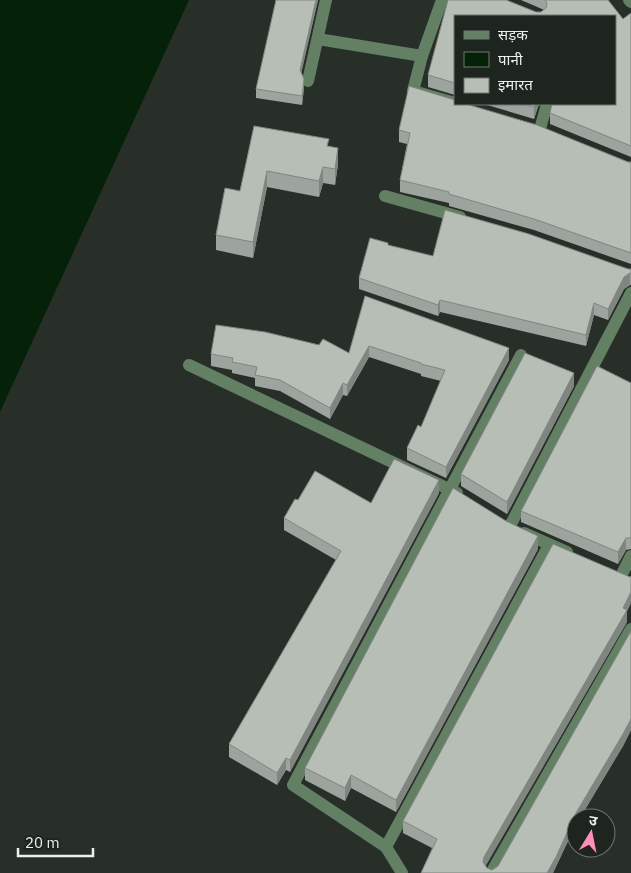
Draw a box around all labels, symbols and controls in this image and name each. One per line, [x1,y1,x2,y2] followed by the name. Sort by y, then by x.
[454,15,616,105] legend
[498,25,528,44] text: सड़क
[498,50,524,69] text: पानी
[498,75,533,94] text: इमारत
[566,808,616,858] north arrow
[588,811,600,830] text: उ
[18,826,92,858] scale bar
[25,833,60,852] text: 20 m

